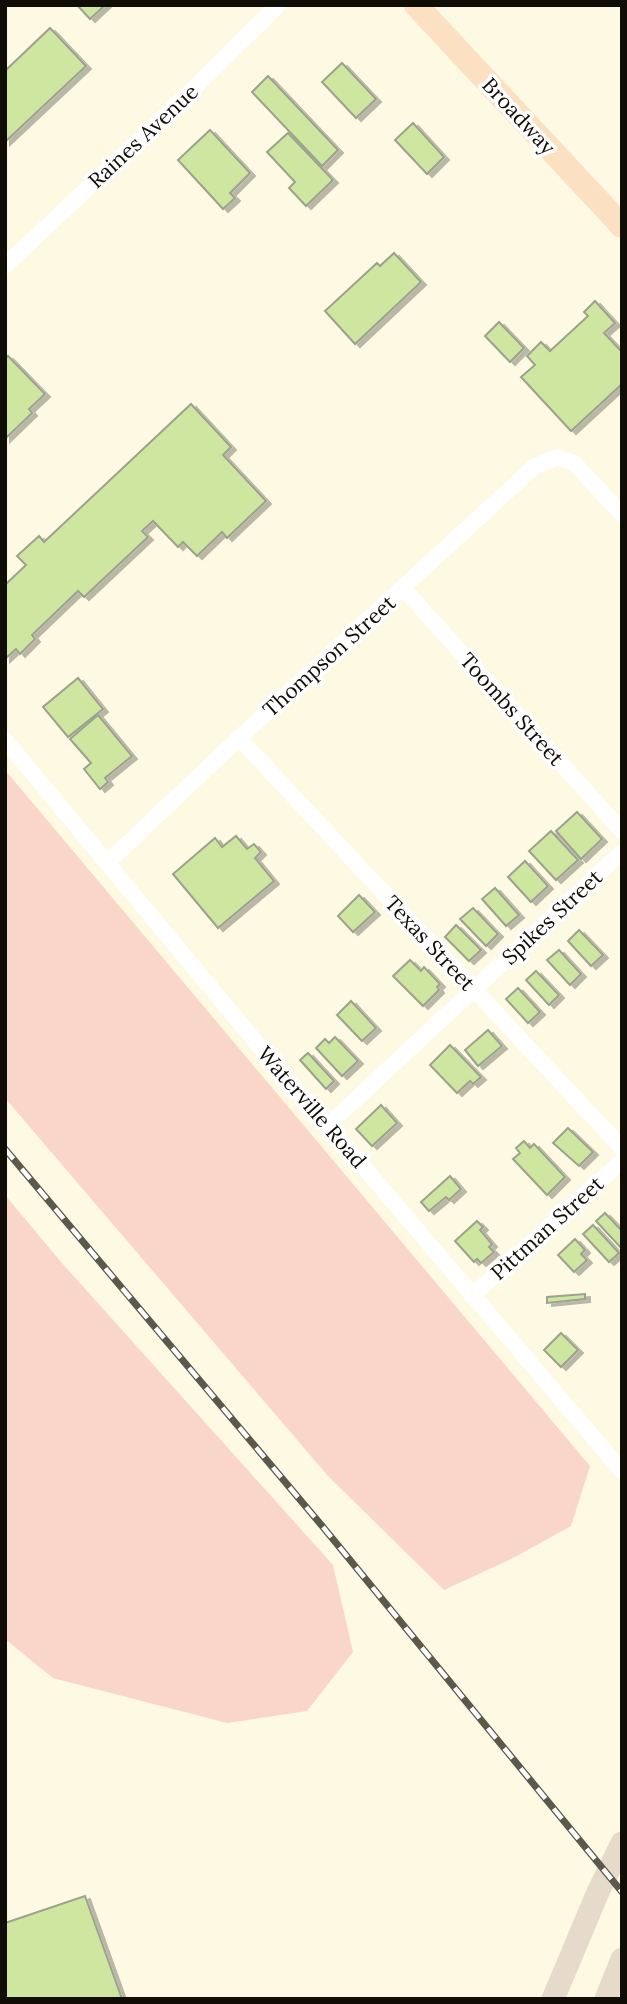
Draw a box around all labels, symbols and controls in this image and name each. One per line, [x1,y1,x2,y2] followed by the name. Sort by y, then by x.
[476,72,562,160] street label: Broadway
[82,78,204,194] street label: Raines Avenue
[257,589,402,723] street label: Thompson Street
[454,647,570,772] street label: Toombs Street
[496,863,608,970] street label: Spikes Street
[379,890,482,997] street label: Texas Street
[252,1040,372,1174] street label: Waterville Road
[485,1170,610,1286] street label: Pittman Street

